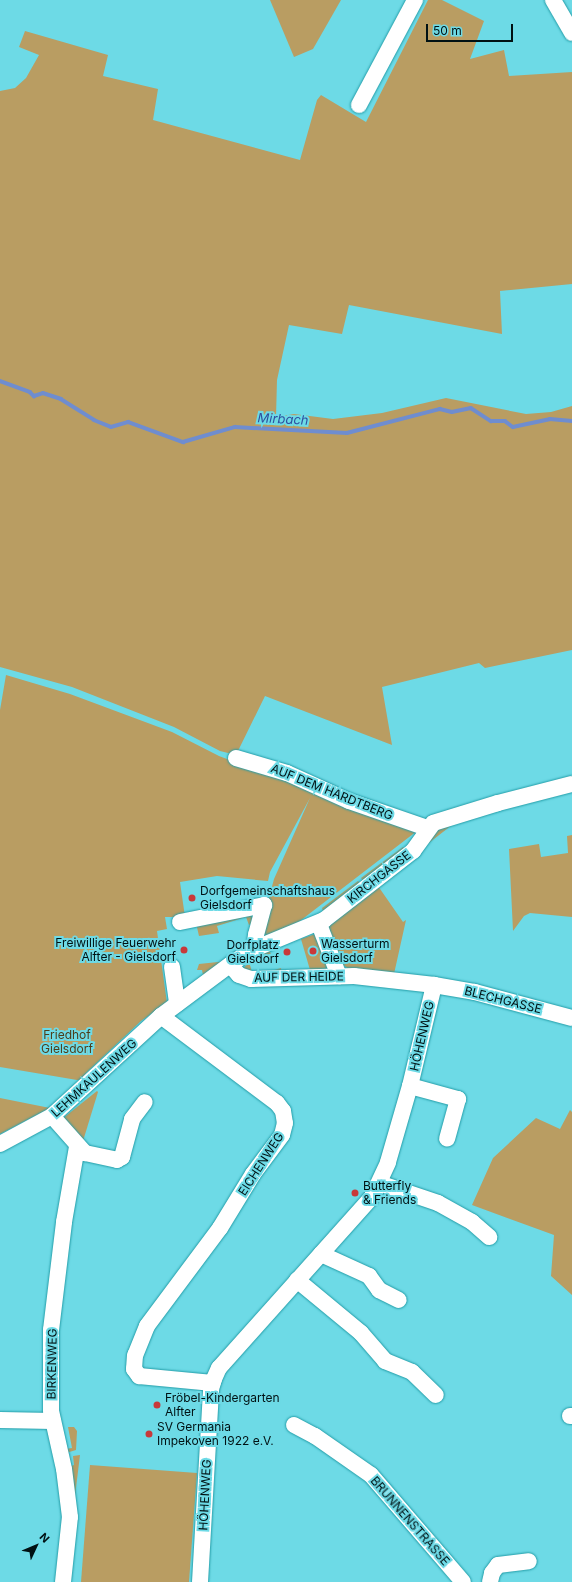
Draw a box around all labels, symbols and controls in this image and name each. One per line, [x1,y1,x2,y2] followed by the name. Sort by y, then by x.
[428,16,515,42] scale bar
[433,23,462,38] text: 50 m
[257,410,309,428] water label: Mirbach
[269,761,395,823] street label: AUF DEM HARDTBERG
[345,848,413,906] street label: KIRCHGASSE
[200,884,335,912] place label: Dorfgemeinschaftshaus Gielsdorf
[187,893,197,903] marker: Dorfgemeinschaftshaus Gielsdorf
[55,936,176,964] place label: Freiwillige Feuerwehr Alfter - Gielsdorf
[321,937,390,965] place label: Wasserturm Gielsdorf
[226,938,279,966] place label: Dorfplatz Gielsdorf
[179,945,189,955] marker: Freiwillige Feuerwehr Alfter - Gielsdorf
[308,946,318,956] marker: Wasserturm Gielsdorf
[282,947,292,957] marker: Dorfplatz Gielsdorf
[254,969,344,985] street label: AUF DER HEIDE
[463,983,543,1017] street label: BLECHGASSE
[407,1000,437,1072] street label: HÖHENWEG
[41,1028,93,1056] park label: Friedhof Gielsdorf
[48,1036,140,1120] street label: LEHMKAULENWEG
[235,1130,287,1198] street label: EICHENWEG
[363,1179,416,1207] place label: Butterfly & Friends
[350,1188,360,1198] marker: Butterfly & Friends
[44,1328,60,1400] street label: BIRKENWEG
[165,1391,280,1419] place label: Fröbel-Kindergarten Alfter
[152,1400,162,1410] marker: Fröbel-Kindergarten Alfter
[157,1420,274,1448] place label: SV Germania Impekoven 1922 e.V.
[144,1429,154,1439] marker: SV Germania Impekoven 1922 e.V.
[196,1459,214,1531] street label: HÖHENWEG
[368,1474,452,1568] street label: BRUNNENSTRASSE
[16,1526,56,1566] north arrow
[37,1530,53,1546] text: N

